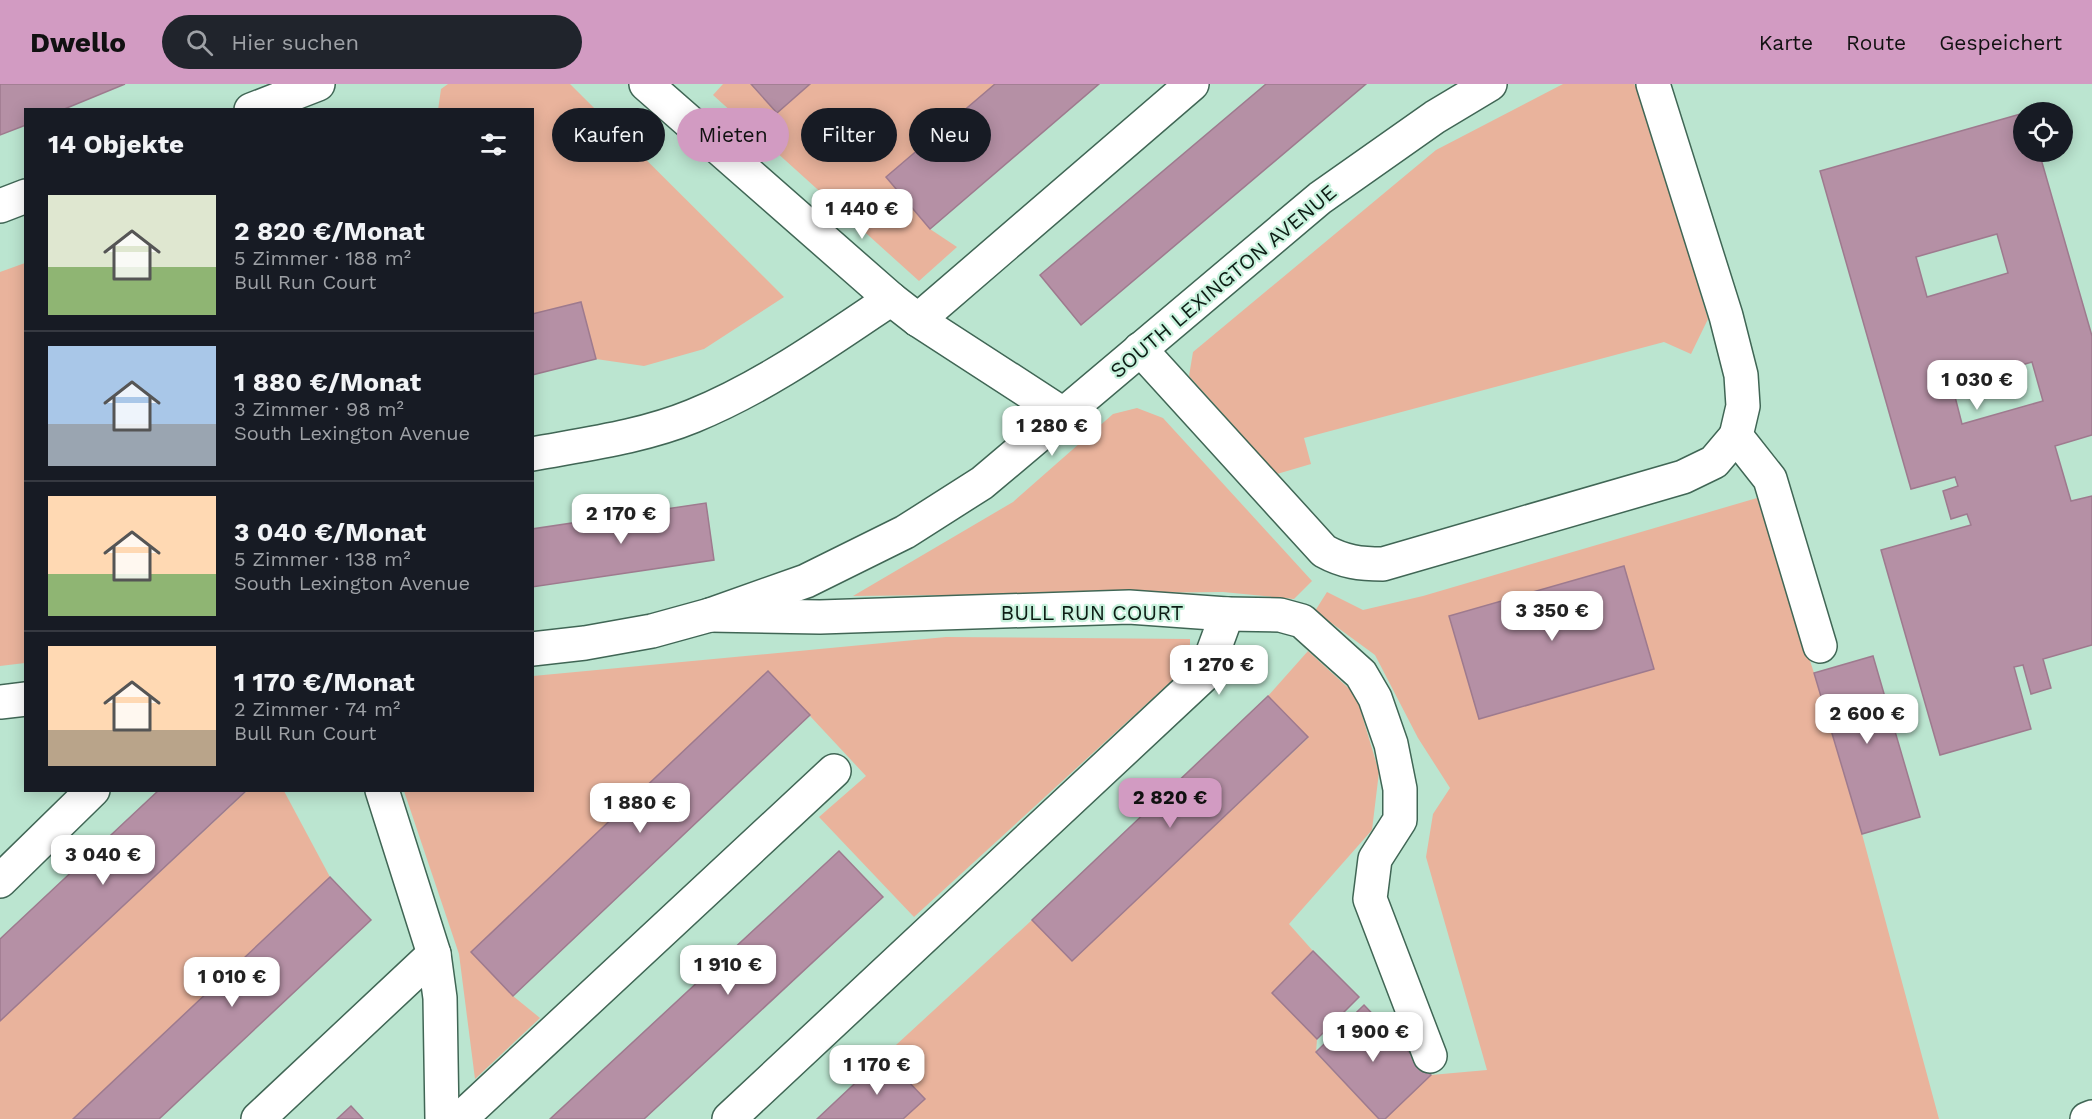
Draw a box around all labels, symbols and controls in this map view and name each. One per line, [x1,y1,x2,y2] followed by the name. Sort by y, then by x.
[162,15,582,69] search box
[30,26,126,59] text: Dwello
[183,26,216,59] icon: search
[231,30,359,55] text: Hier suchen
[1759,30,1813,55] text: Karte
[1846,30,1906,55] text: Route
[1939,30,2062,55] text: Gespeichert
[2013,102,2073,162] map controls
[2013,102,2073,162] button: locate
[552,108,665,162] chip: Kaufen
[677,108,789,162] chip: Mieten
[801,108,897,162] chip: Filter
[909,108,991,162] chip: Neu
[477,128,510,161] icon: filters
[48,129,184,159] text: 14 Objekte
[1105,179,1341,383] street label: SOUTH LEXINGTON AVENUE
[807,189,917,240] pin: 1 440 €
[826,196,898,220] text: 1 440 €
[234,216,425,246] text: 2 820 €/Monat
[96,219,168,291] icon: home
[234,246,411,270] text: 5 Zimmer · 188 m²
[234,270,376,294] text: Bull Run Court
[1922,360,2032,411] pin: 1 030 €
[234,367,421,397] text: 1 880 €/Monat
[1941,367,2013,391] text: 1 030 €
[96,370,168,442] icon: home
[234,397,404,421] text: 3 Zimmer · 98 m²
[997,406,1107,457] pin: 1 280 €
[1016,413,1088,437] text: 1 280 €
[234,421,470,445] text: South Lexington Avenue
[566,494,676,545] pin: 2 170 €
[586,501,656,525] text: 2 170 €
[234,517,426,547] text: 3 040 €/Monat
[96,520,168,592] icon: home
[234,547,410,571] text: 5 Zimmer · 138 m²
[234,571,470,595] text: South Lexington Avenue
[1497,591,1607,642] pin: 3 350 €
[1515,598,1589,622] text: 3 350 €
[1001,600,1184,625] street label: BULL RUN COURT
[1164,645,1274,696] pin: 1 270 €
[1184,652,1254,676] text: 1 270 €
[234,667,415,697] text: 1 170 €/Monat
[96,670,168,742] icon: home
[1812,694,1922,745] pin: 2 600 €
[234,697,400,721] text: 2 Zimmer · 74 m²
[1829,701,1905,725] text: 2 600 €
[234,721,376,745] text: Bull Run Court
[1115,778,1225,829] pin: 2 820 €
[585,783,695,834] pin: 1 880 €
[1133,785,1207,809] text: 2 820 €
[604,790,676,814] text: 1 880 €
[48,835,158,886] pin: 3 040 €
[65,842,141,866] text: 3 040 €
[673,945,783,996] pin: 1 910 €
[694,952,762,976] text: 1 910 €
[177,957,287,1008] pin: 1 010 €
[198,964,266,988] text: 1 010 €
[1318,1012,1428,1063] pin: 1 900 €
[1337,1019,1409,1043] text: 1 900 €
[822,1045,932,1096] pin: 1 170 €
[843,1052,911,1076] text: 1 170 €

